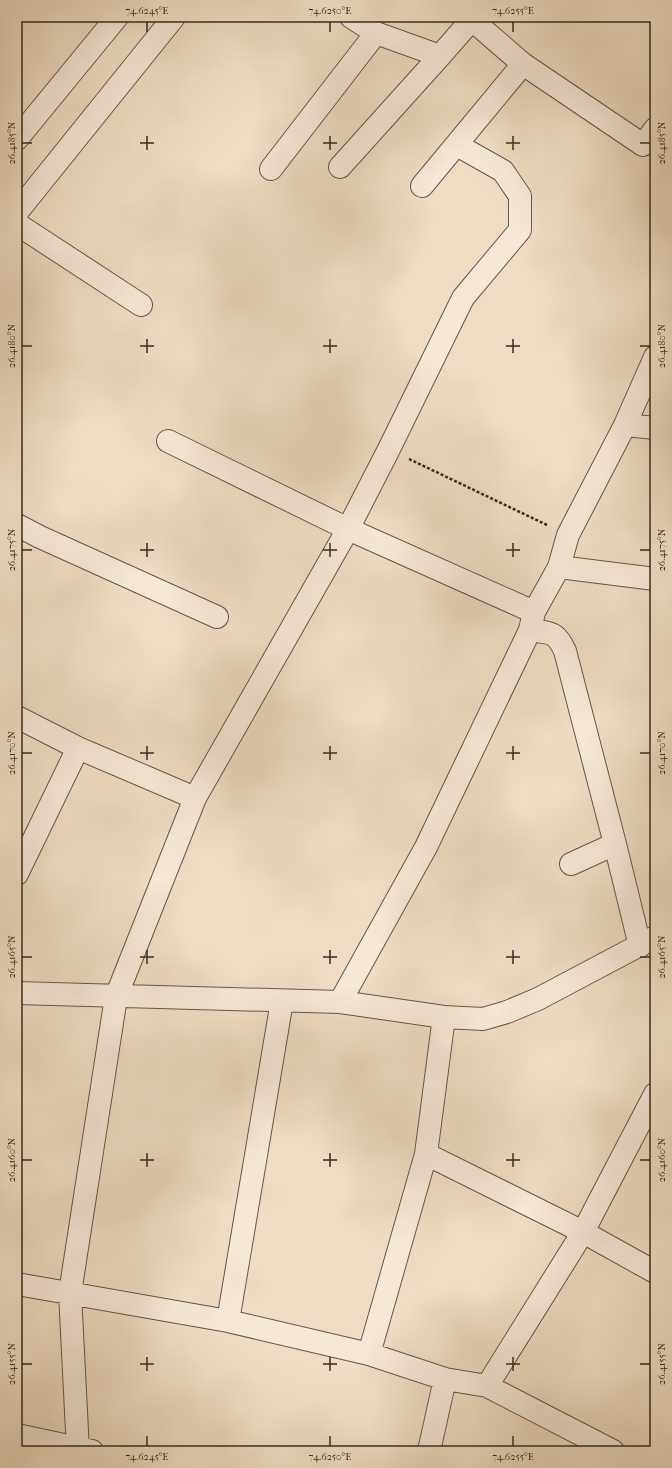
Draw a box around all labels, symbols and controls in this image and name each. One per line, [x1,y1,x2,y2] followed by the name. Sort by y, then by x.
[126,5,168,17] text: 74.6245°E
[309,5,351,17] text: 74.6250°E
[492,5,534,17] text: 74.6255°E
[6,121,18,164] text: 26.4185°N
[656,121,668,164] text: 26.4185°N
[6,324,18,368] text: 26.4180°N
[656,324,668,368] text: 26.4180°N
[6,528,18,571] text: 26.4175°N
[656,528,668,571] text: 26.4175°N
[6,731,18,775] text: 26.4170°N
[656,731,668,775] text: 26.4170°N
[6,935,18,979] text: 26.4165°N
[656,935,668,979] text: 26.4165°N
[6,1137,18,1182] text: 26.4160°N
[656,1137,668,1182] text: 26.4160°N
[6,1343,18,1385] text: 26.4155°N
[656,1343,668,1385] text: 26.4155°N
[126,1451,168,1463] text: 74.6245°E
[309,1451,351,1463] text: 74.6250°E
[492,1451,534,1463] text: 74.6255°E

